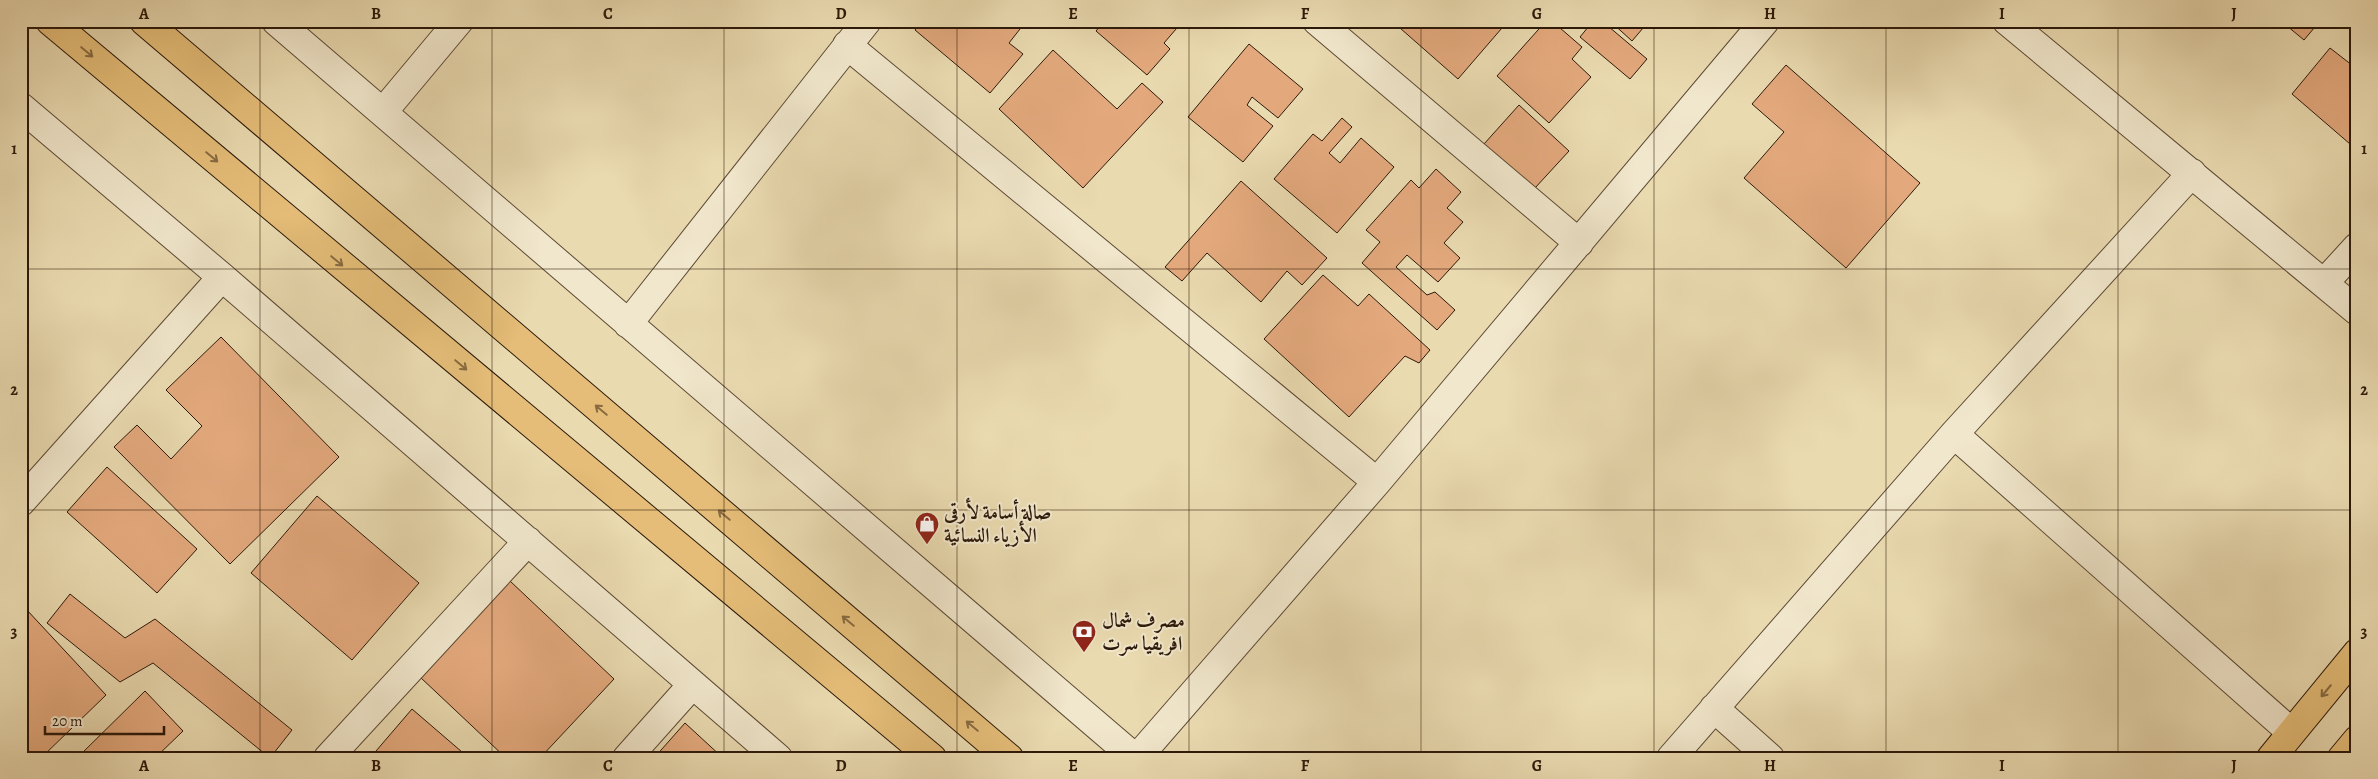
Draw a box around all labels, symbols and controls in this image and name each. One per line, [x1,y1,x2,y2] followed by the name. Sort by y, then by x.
[138,3,150,25] text: A
[371,3,381,25] text: B
[603,3,613,25] text: C
[835,3,847,25] text: D
[1068,3,1078,25] text: E
[1301,3,1310,25] text: F
[1532,3,1542,25] text: G
[1764,3,1776,25] text: H
[1999,3,2005,25] text: I
[2231,3,2237,25] text: J
[80,47,93,58] one-way arrow
[11,138,17,160] text: 1
[2361,138,2367,160] text: 1
[205,151,218,162] one-way arrow
[330,255,343,266] one-way arrow
[455,359,468,371] one-way arrow
[10,379,18,401] text: 2
[2360,379,2368,401] text: 2
[594,404,607,416] one-way arrow
[943,497,1051,549] place label: صالة أسامة لأرقى الأزياء النسائية
[718,510,731,521] one-way arrow
[914,511,940,545] shop icon: صالة أسامة لأرقى الأزياء النسائية
[1102,607,1185,657] place label: مصرف شمال افريقيا سرت
[842,615,855,626] one-way arrow
[1071,619,1097,653] bank icon: مصرف شمال افريقيا سرت
[11,621,18,643] text: 3
[2361,621,2368,643] text: 3
[2320,684,2331,697] one-way arrow
[45,704,164,736] scale bar
[52,711,83,731] text: 20 m
[966,721,979,732] one-way arrow
[138,755,150,777] text: A
[371,755,381,777] text: B
[603,755,613,777] text: C
[835,755,847,777] text: D
[1068,755,1078,777] text: E
[1301,755,1310,777] text: F
[1532,755,1542,777] text: G
[1764,755,1776,777] text: H
[1999,755,2005,777] text: I
[2231,755,2237,777] text: J

